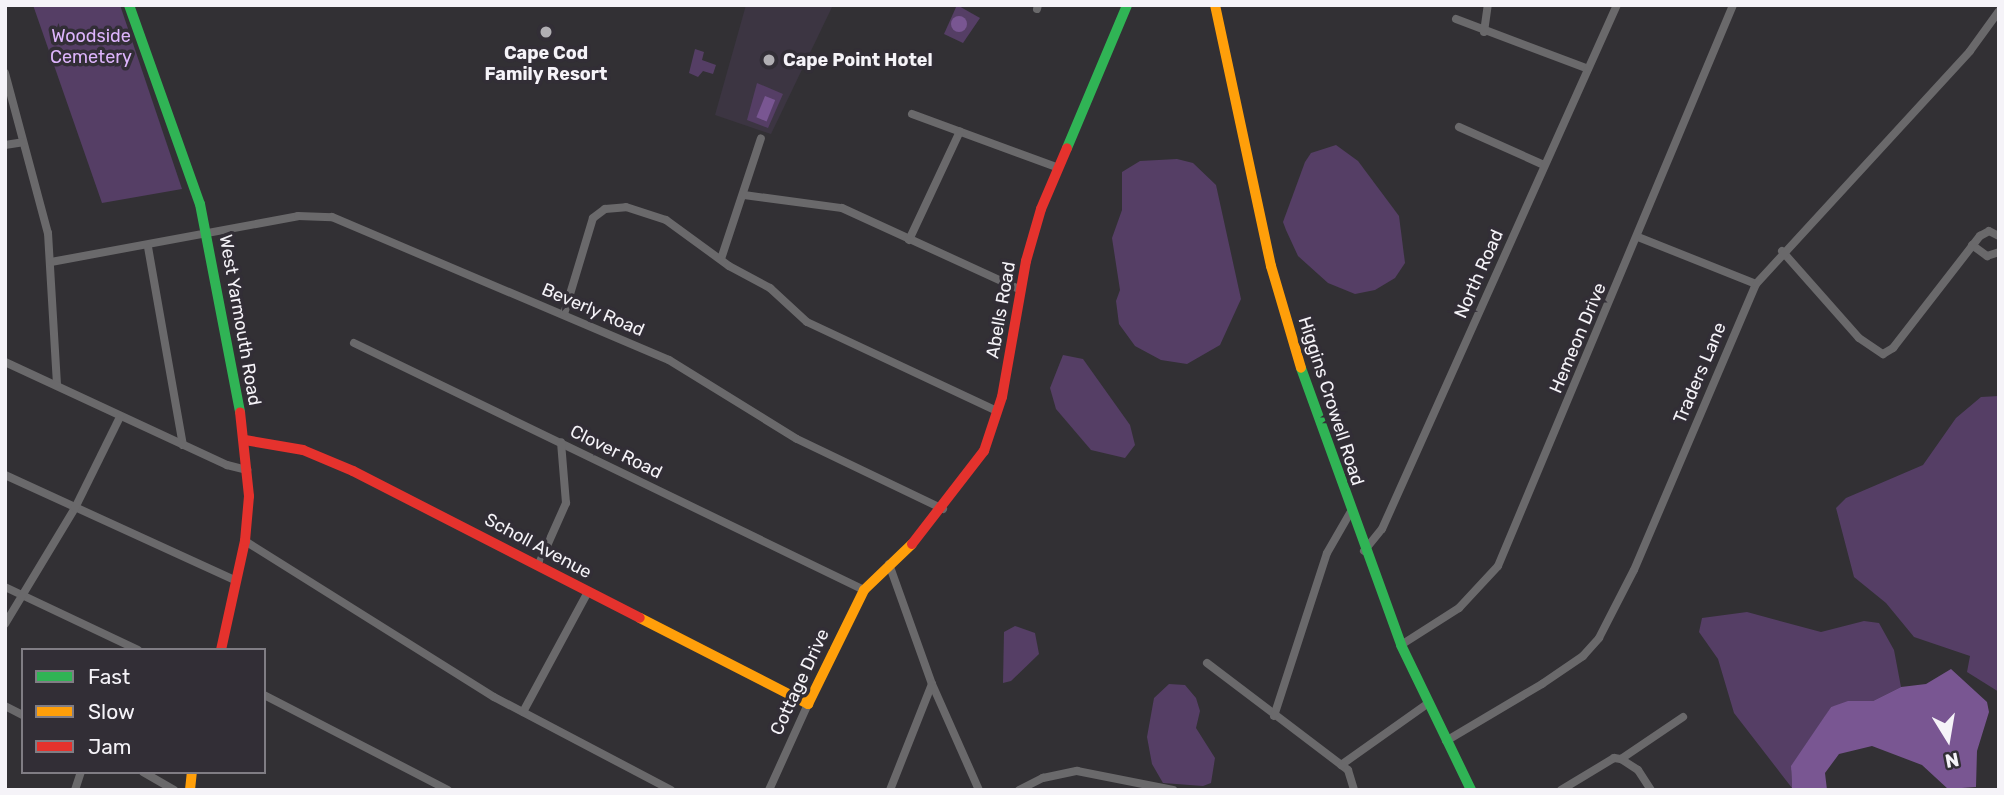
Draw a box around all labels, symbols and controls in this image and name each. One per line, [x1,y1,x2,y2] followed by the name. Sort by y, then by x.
[538,24,554,40] marker: Cape Cod Family Resort
[50,26,132,68] park label: Woodside Cemetery
[484,43,608,86] place label: Cape Cod Family Resort
[783,49,933,71] place label: Cape Point Hotel
[761,52,777,68] marker: Cape Point Hotel
[1450,226,1508,322] street label: North Road
[214,233,266,407] street label: West Yarmouth Road
[982,260,1020,360] street label: Abells Road
[538,279,648,341] street label: Beverly Road
[1545,279,1611,397] street label: Hemeon Drive
[1293,314,1369,488] street label: Higgins Crowell Road
[1669,319,1731,427] street label: Traders Lane
[566,420,666,484] street label: Clover Road
[481,509,595,583] street label: Scholl Avenue
[766,625,834,739] street label: Cottage Drive
[21,648,266,774] legend
[88,664,130,689] text: Fast
[88,699,135,724] text: Slow
[1913,704,1983,774] north arrow
[88,734,132,759] text: Jam
[1943,748,1961,773] text: N

